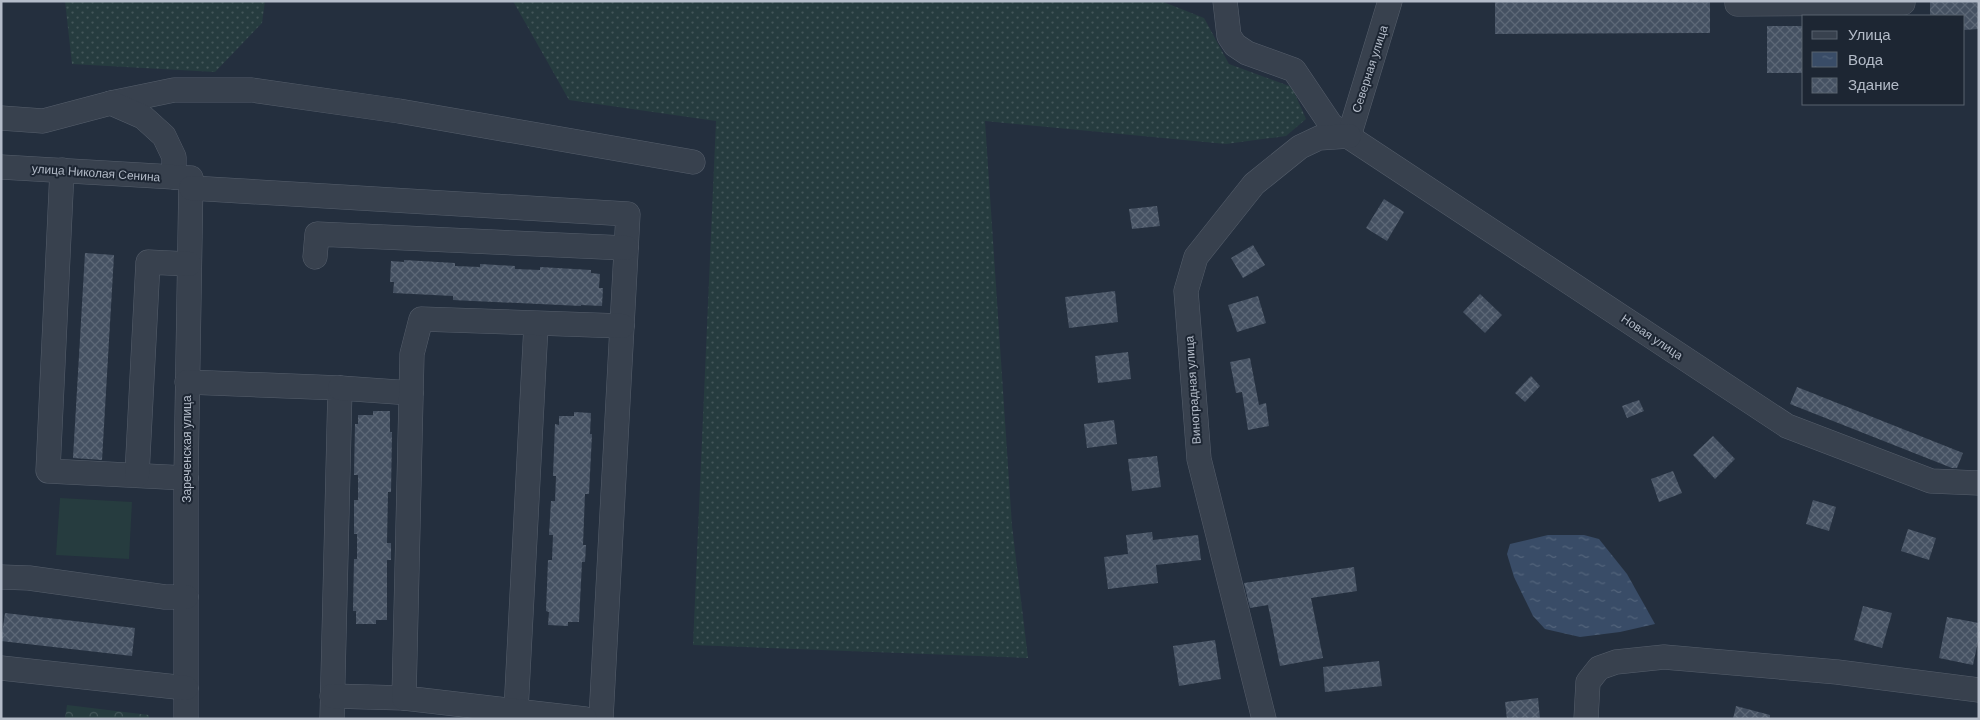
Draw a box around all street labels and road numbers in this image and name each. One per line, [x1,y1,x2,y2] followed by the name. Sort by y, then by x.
[1348,23,1392,115] street label: Северная улица
[31,161,161,185] street label: улица Николая Сенина
[1618,311,1686,364] street label: Новая улица
[1181,335,1205,445] street label: Виноградная улица
[179,395,195,503] street label: Зареченская улица

